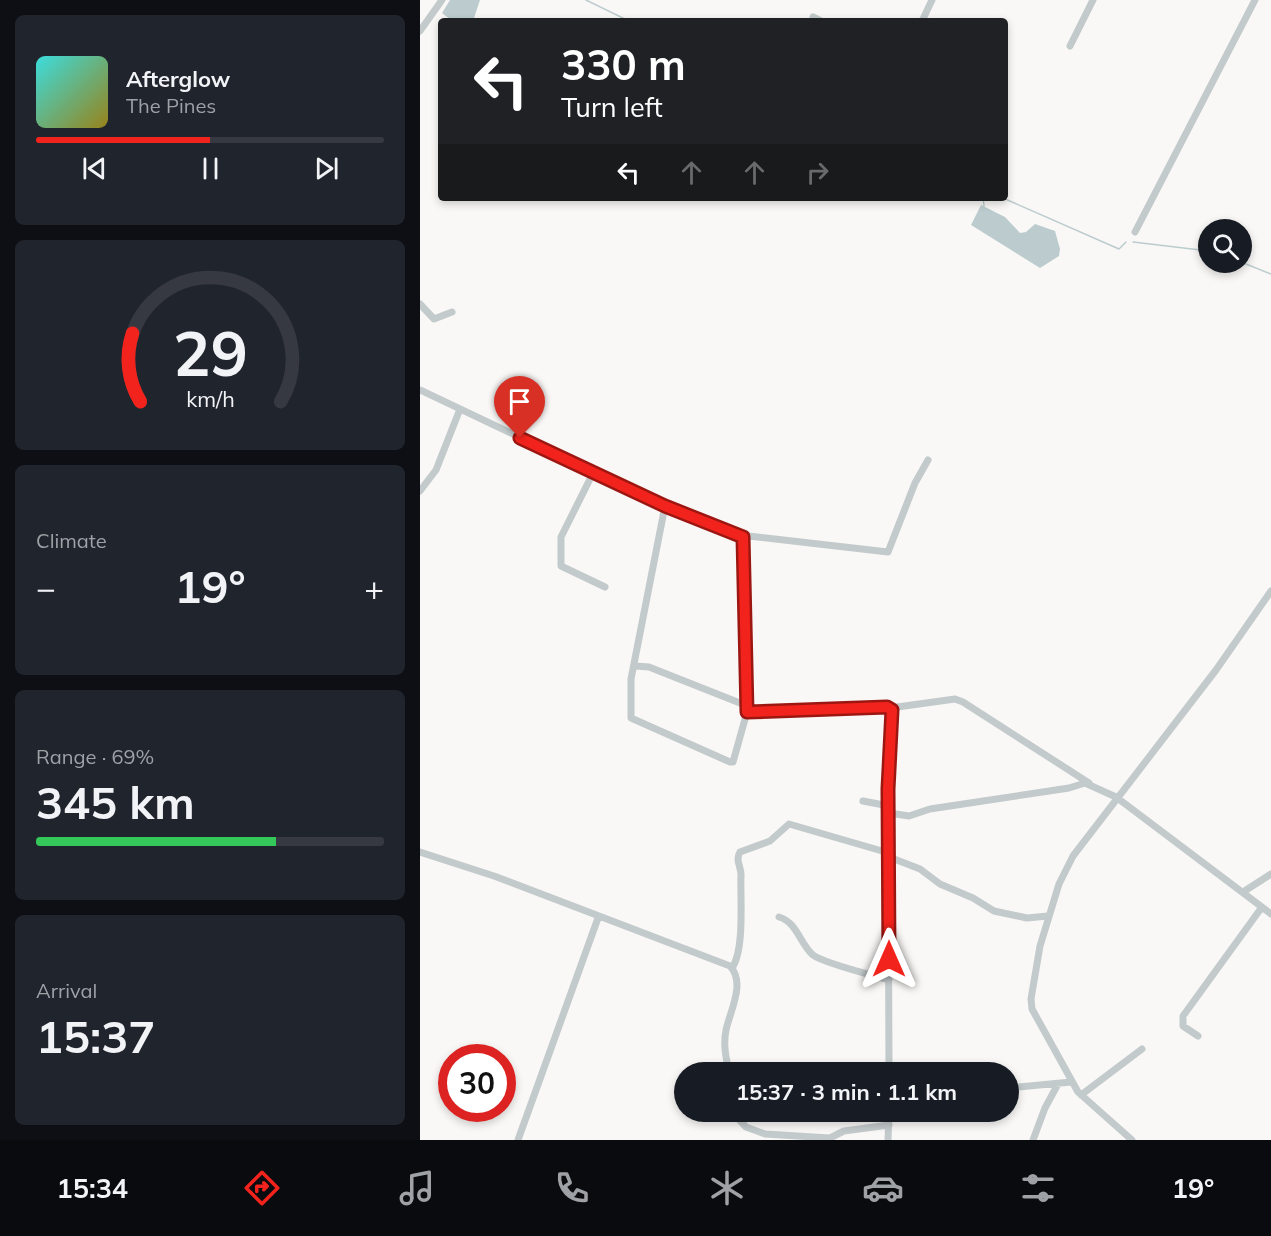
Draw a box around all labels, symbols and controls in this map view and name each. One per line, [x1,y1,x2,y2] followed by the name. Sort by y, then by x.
[561,38,686,91] text: 330 m
[462,42,540,120] icon: left
[126,65,230,93] text: Afterglow
[561,90,663,124] text: Turn left
[126,93,216,118] text: The Pines
[78,152,111,185] icon: previous
[194,152,227,185] icon: pause
[310,152,343,185] icon: next
[612,156,645,189] icon: left
[675,156,708,189] icon: ahead
[738,156,771,189] icon: ahead
[801,156,834,189] icon: right
[1198,219,1252,273] map controls
[1198,219,1252,273] button: search
[173,313,247,392] text: 29
[494,376,545,438] pin
[186,385,234,412] text: km/h
[503,385,536,418] icon: arrive
[36,528,107,553] text: Climate
[174,558,246,614] text: 19°
[36,567,56,608] text: −
[364,567,384,608] text: +
[36,744,154,769] text: Range · 69%
[36,774,195,830] text: 345 km
[857,927,921,991] position arrow
[36,978,97,1003] text: Arrival
[36,1008,155,1064] text: 15:37
[438,1044,516,1122] speed limit sign: 30
[736,1078,957,1106] text: 15:37 · 3 min · 1.1 km
[241,1167,283,1209] icon: directions
[396,1167,438,1209] icon: music
[551,1167,593,1209] icon: phone
[706,1167,748,1209] icon: climate
[862,1167,904,1209] icon: car
[1017,1167,1059,1209] icon: filters
[57,1171,128,1205] text: 15:34
[1172,1171,1214,1205] text: 19°

